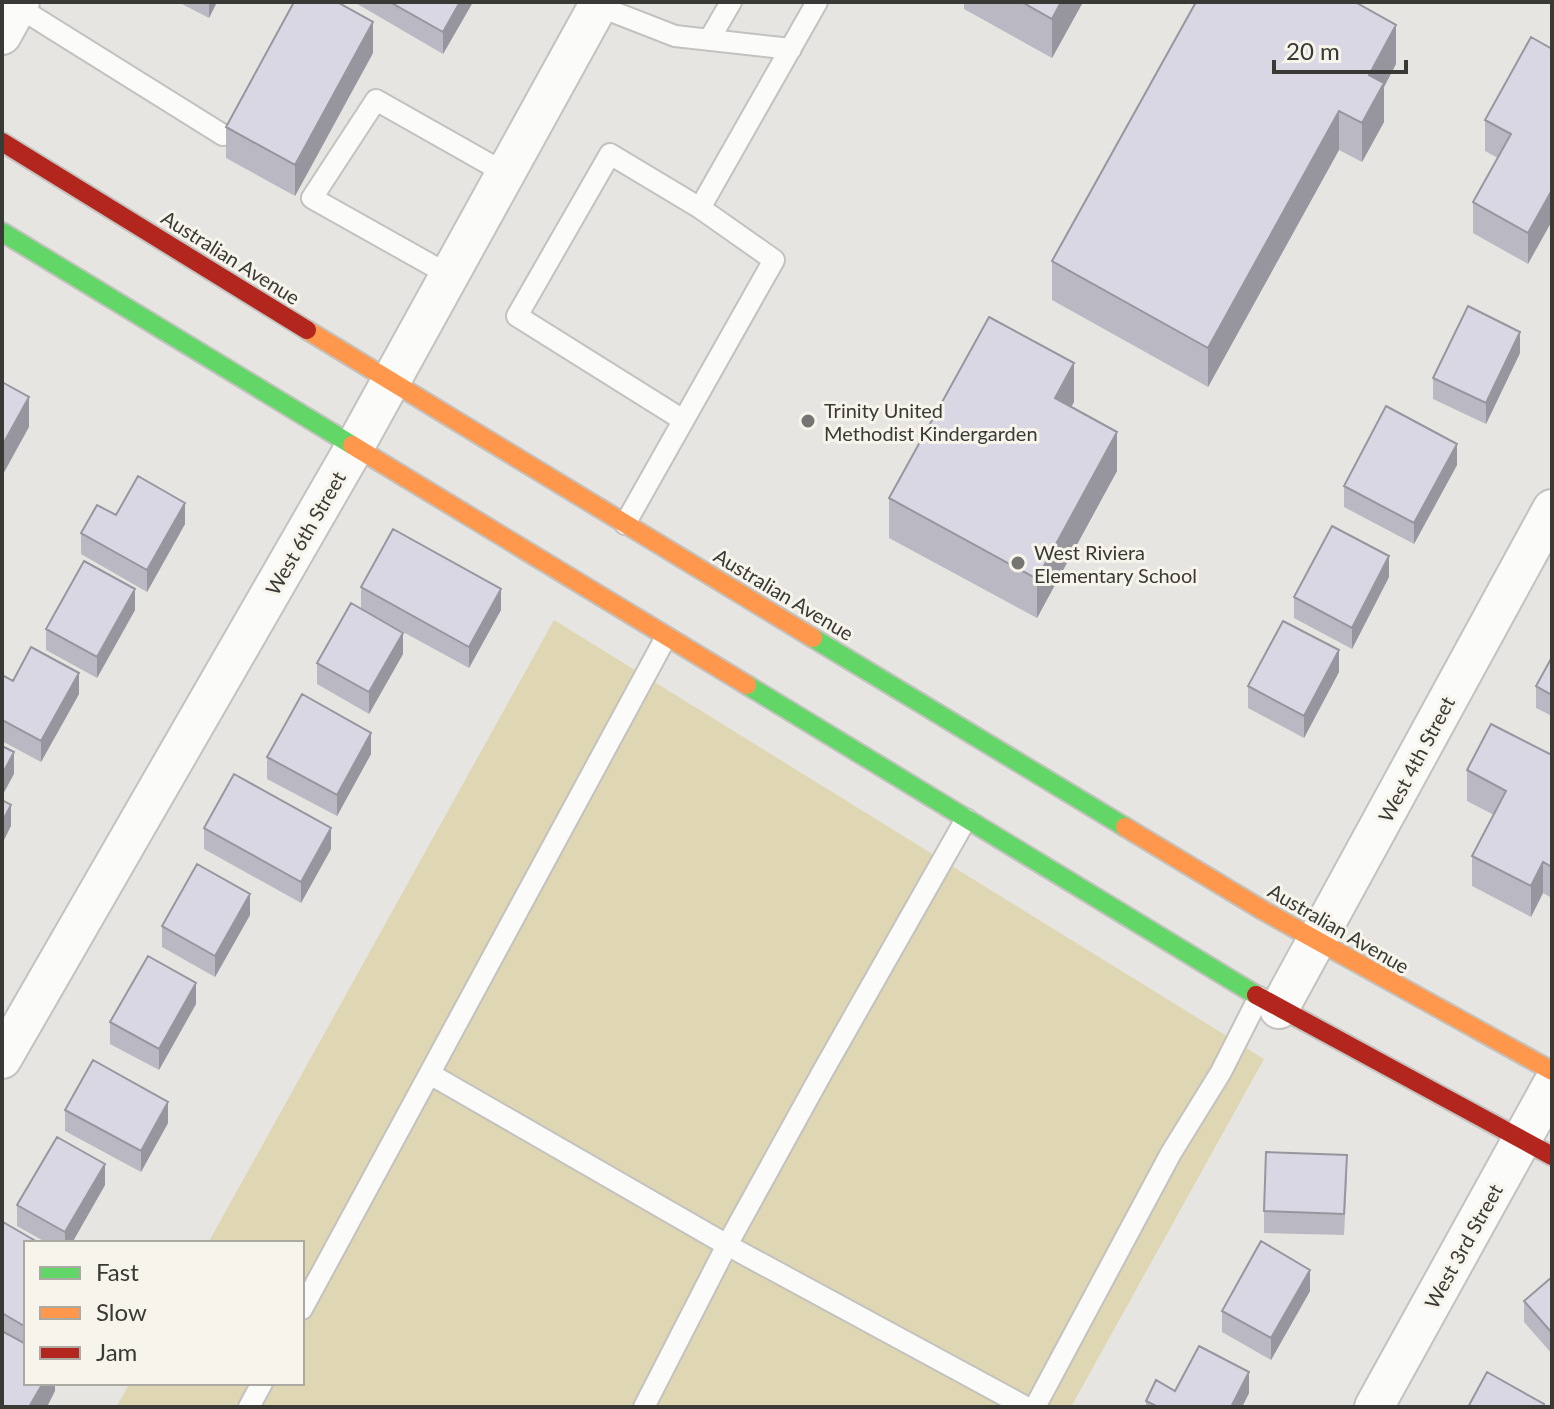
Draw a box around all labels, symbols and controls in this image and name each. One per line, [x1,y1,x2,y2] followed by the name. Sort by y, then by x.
[1274,24,1406,74] scale bar
[1286,36,1340,65] text: 20 m
[157,205,305,309] street label: Australian Avenue
[824,398,1038,445] place label: Trinity United Methodist Kindergarden
[799,412,817,430] marker: Trinity United Methodist Kindergarden
[260,467,350,599] street label: West 6th Street
[1034,540,1197,587] place label: West Riviera Elementary School
[710,543,858,645] street label: Australian Avenue
[1009,554,1027,572] marker: West Riviera Elementary School
[1373,692,1459,826] street label: West 4th Street
[1264,878,1414,978] street label: Australian Avenue
[1419,1180,1507,1312] street label: West 3rd Street
[24,1241,304,1385] legend
[96,1257,139,1286] text: Fast
[96,1297,147,1326] text: Slow
[96,1337,137,1366] text: Jam

